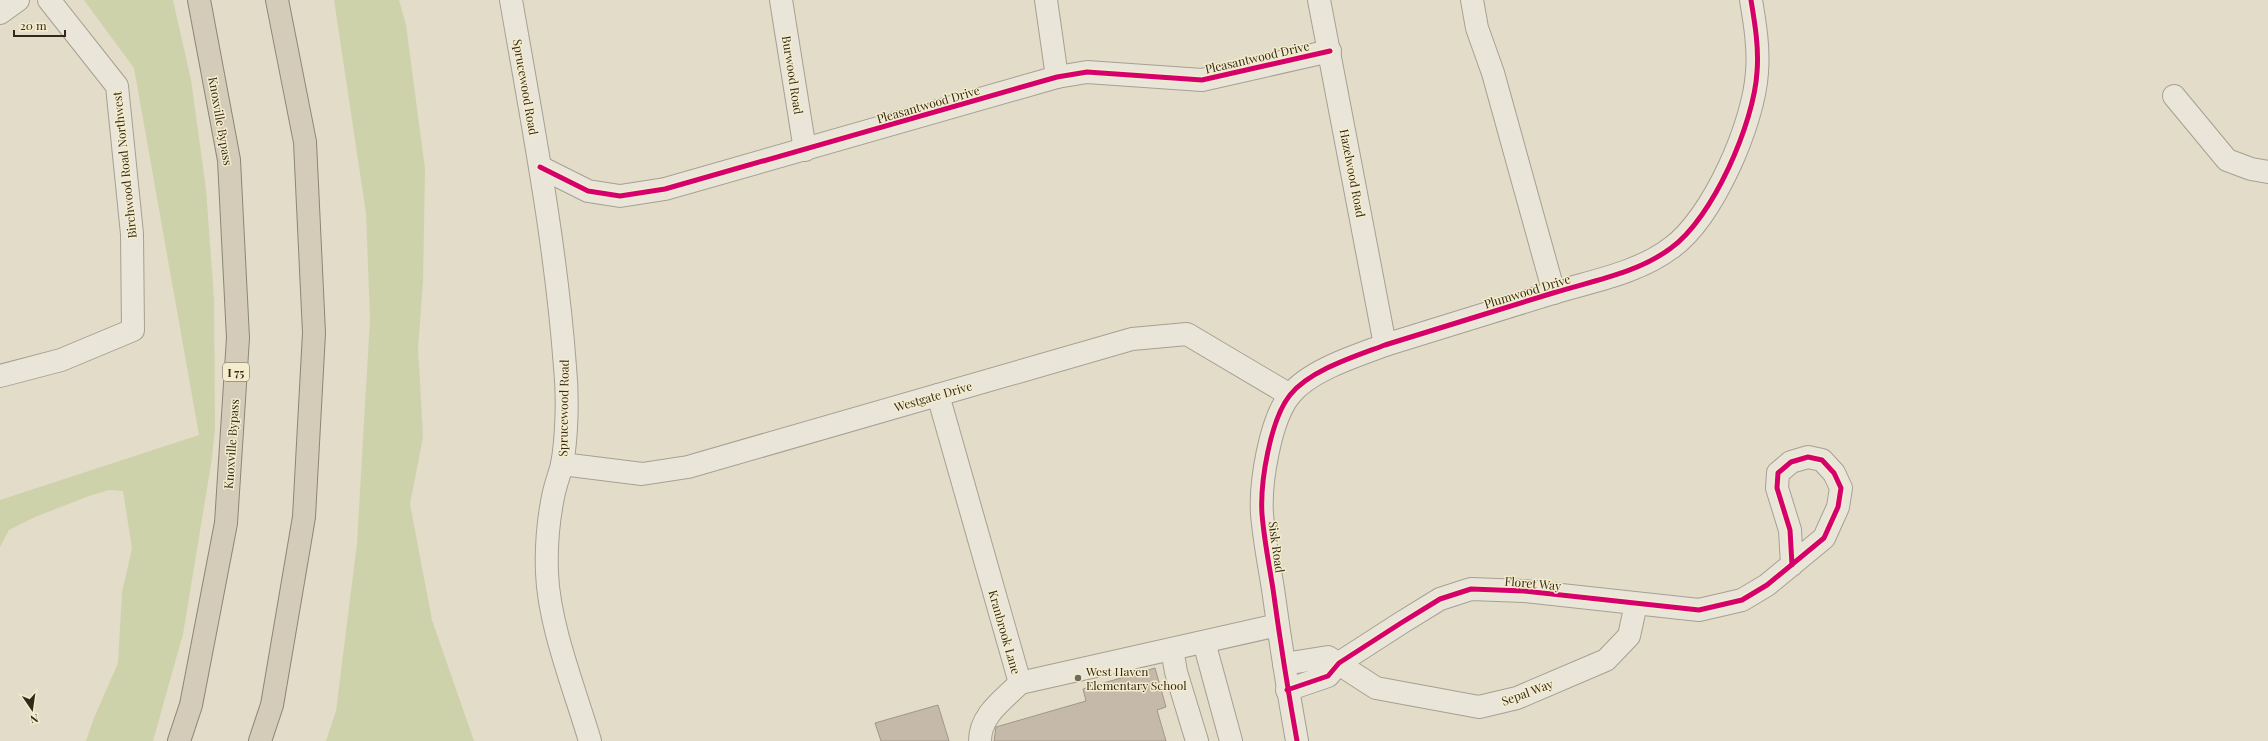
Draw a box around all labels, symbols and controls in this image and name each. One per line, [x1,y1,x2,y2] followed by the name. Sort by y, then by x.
[14,12,65,38] scale bar
[20,17,47,33] text: 20 m
[779,35,807,115] street label: Burwood Road
[1203,37,1311,77] street label: Pleasantwood Drive
[510,38,542,136] street label: Sprucewood Road
[205,75,237,167] street label: Knoxville Bypass
[875,82,981,126] street label: Pleasantwood Drive
[108,90,140,239] street label: Birchwood Road Northwest
[1337,127,1369,219] street label: Hazelwood Road
[1482,270,1572,312] street label: Plumwood Drive
[554,359,572,457] street label: Sprucewood Road
[223,363,249,381] road number: I 75
[891,377,974,415] street label: Westgate Drive
[220,399,242,489] street label: Knoxville Bypass
[1265,520,1289,574] street label: Sisk Road
[1504,573,1562,593] street label: Floret Way
[985,588,1025,676] street label: Kranbrook Lane
[1085,663,1187,693] place label: West Haven Elementary School
[1073,673,1083,683] marker: West Haven Elementary School
[1499,675,1555,709] street label: Sepal Way
[12,689,52,729] north arrow
[29,711,40,727] text: N

